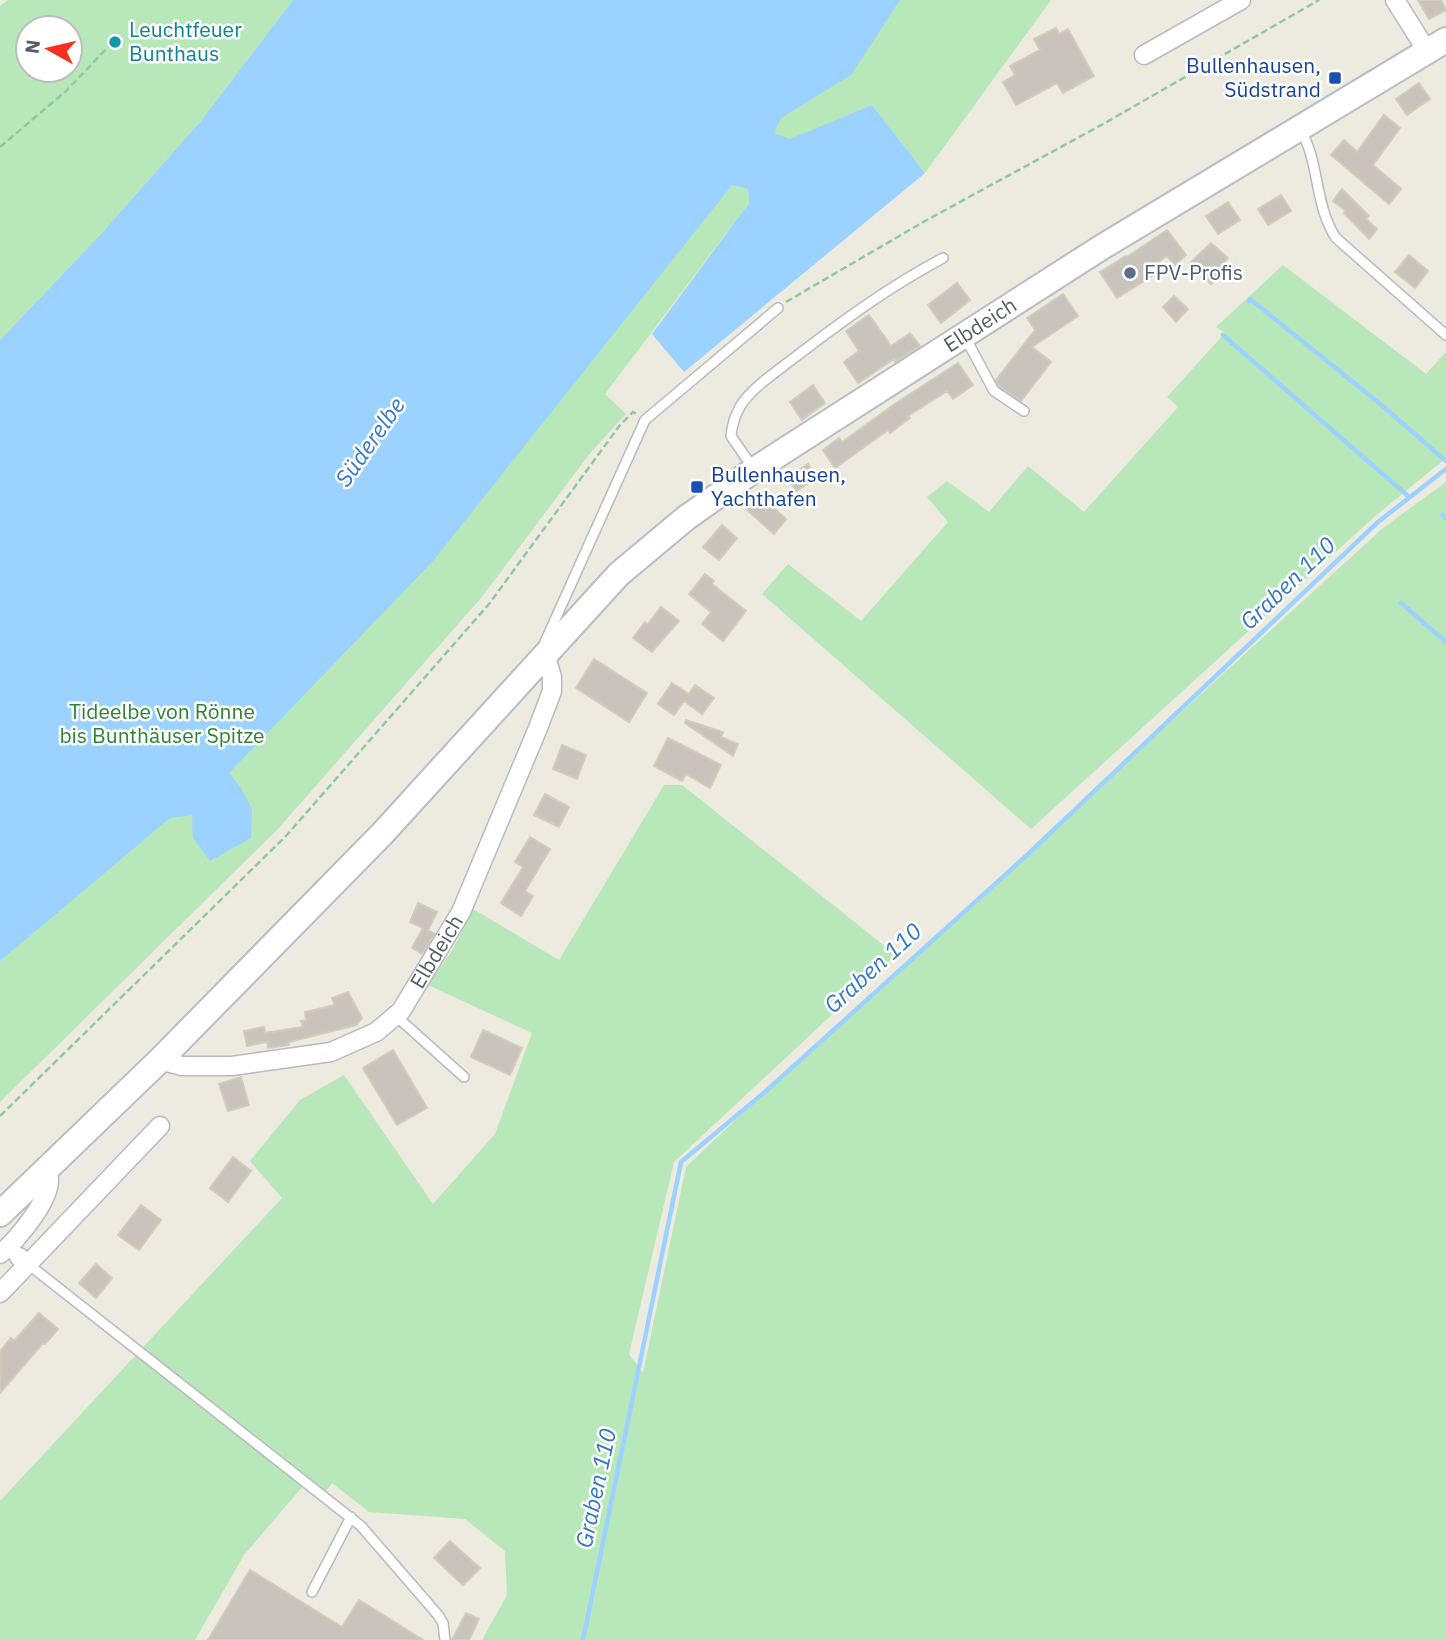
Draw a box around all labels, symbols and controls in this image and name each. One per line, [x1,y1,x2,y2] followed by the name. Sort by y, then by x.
[14,14,84,84] north arrow
[129,15,242,67] place label: Leuchtfeuer Bunthaus
[107,34,123,50] marker: Leuchtfeuer Bunthaus
[19,38,45,55] text: N
[1186,51,1321,103] place label: Bullenhausen, Südstrand
[1327,70,1343,86] marker: Bullenhausen, Südstrand
[1144,258,1243,286] place label: FPV-Profis
[1122,265,1138,281] marker: FPV-Profis
[938,290,1022,358] street label: Elbdeich
[328,391,411,492] water label: Süderelbe
[711,460,846,512] place label: Bullenhausen, Yachthafen
[689,479,705,495] marker: Bullenhausen, Yachthafen
[1233,529,1341,635] water label: Graben 110
[59,697,265,749] park label: Tideelbe von Rönne bis Bunthäuser Spitze
[403,909,469,993] street label: Elbdeich
[817,915,928,1019] water label: Graben 110
[568,1425,622,1550] water label: Graben 110

